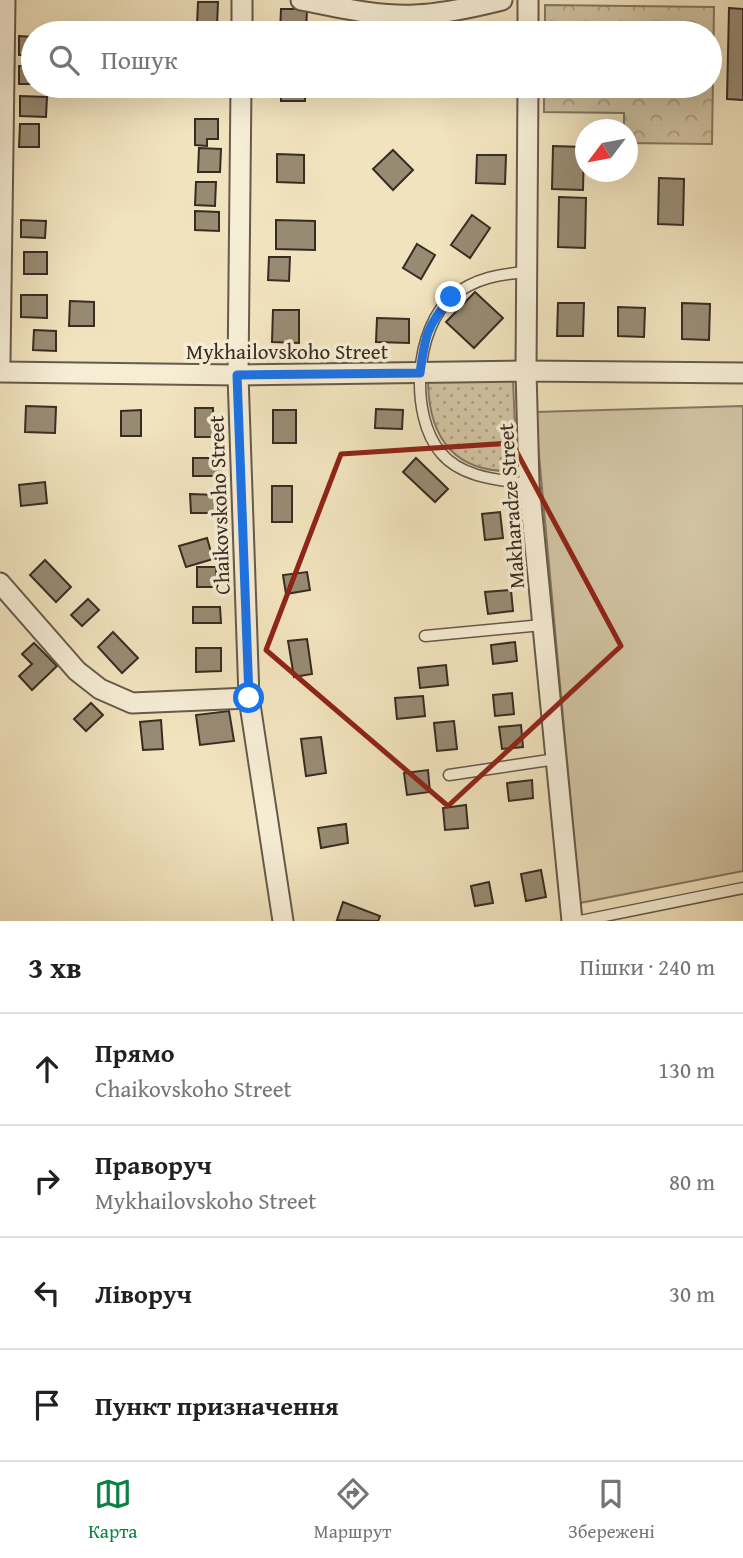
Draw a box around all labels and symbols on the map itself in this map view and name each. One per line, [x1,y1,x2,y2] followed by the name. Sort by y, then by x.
[575,119,638,182] north arrow
[435,281,466,312] route end
[186,336,389,367] street label: Mykhailovskoho Street
[200,414,238,595] street label: Chaikovskoho Street
[490,422,532,590] street label: Makharadze Street
[233,682,264,713] route start

